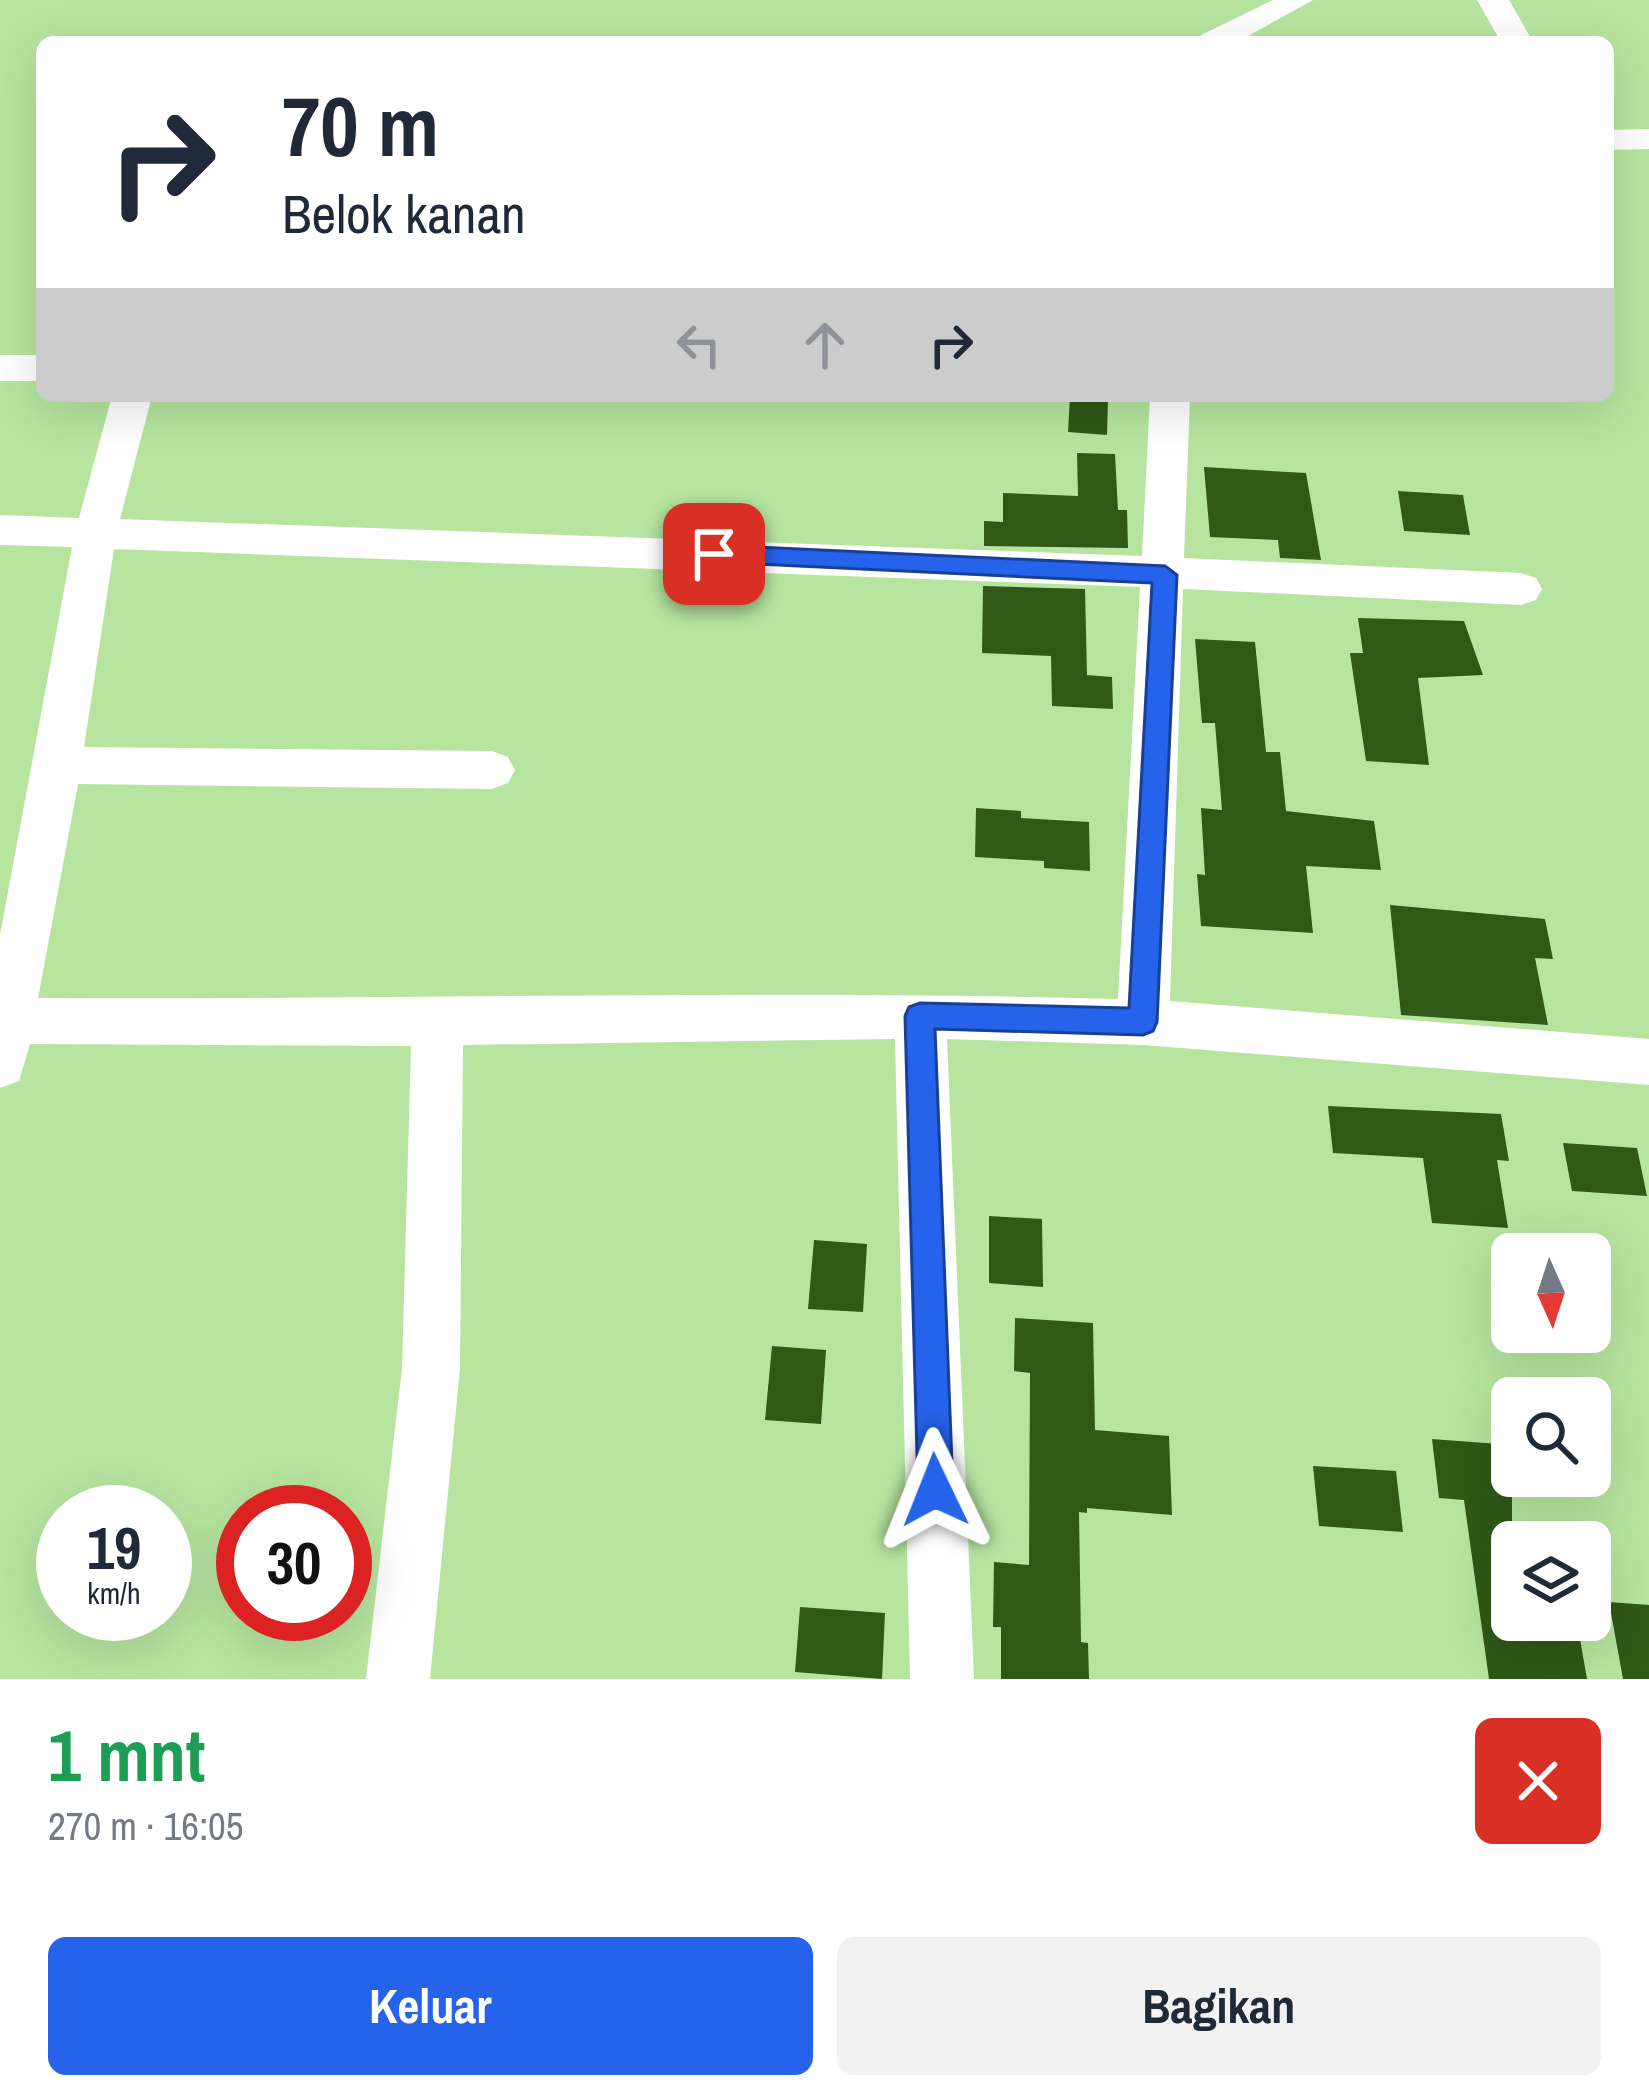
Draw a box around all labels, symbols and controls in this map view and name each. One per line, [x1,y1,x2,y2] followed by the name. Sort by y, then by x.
[282,69,439,182] text: 70 m
[84,84,240,240] icon: right
[282,177,526,250] text: Belok kanan
[666,312,732,378] icon: left
[792,312,858,378] icon: ahead
[918,312,984,378] icon: right
[663,503,765,605] pin
[681,521,747,587] icon: arrive
[1491,1233,1611,1353] north arrow
[1491,1233,1611,1641] map controls
[1491,1377,1611,1497] button: search
[872,1427,998,1553] position arrow
[216,1485,372,1641] speed limit sign: 30
[87,1507,141,1588] text: 19
[1491,1521,1611,1641] button: layers
[87,1573,141,1613] text: km/h
[48,1706,205,1803] text: 1 mnt
[1475,1718,1601,1844] button: close
[48,1800,244,1852] text: 270 m · 16:05
[48,1937,813,2075] button: Keluar
[837,1937,1601,2075] button: Bagikan

